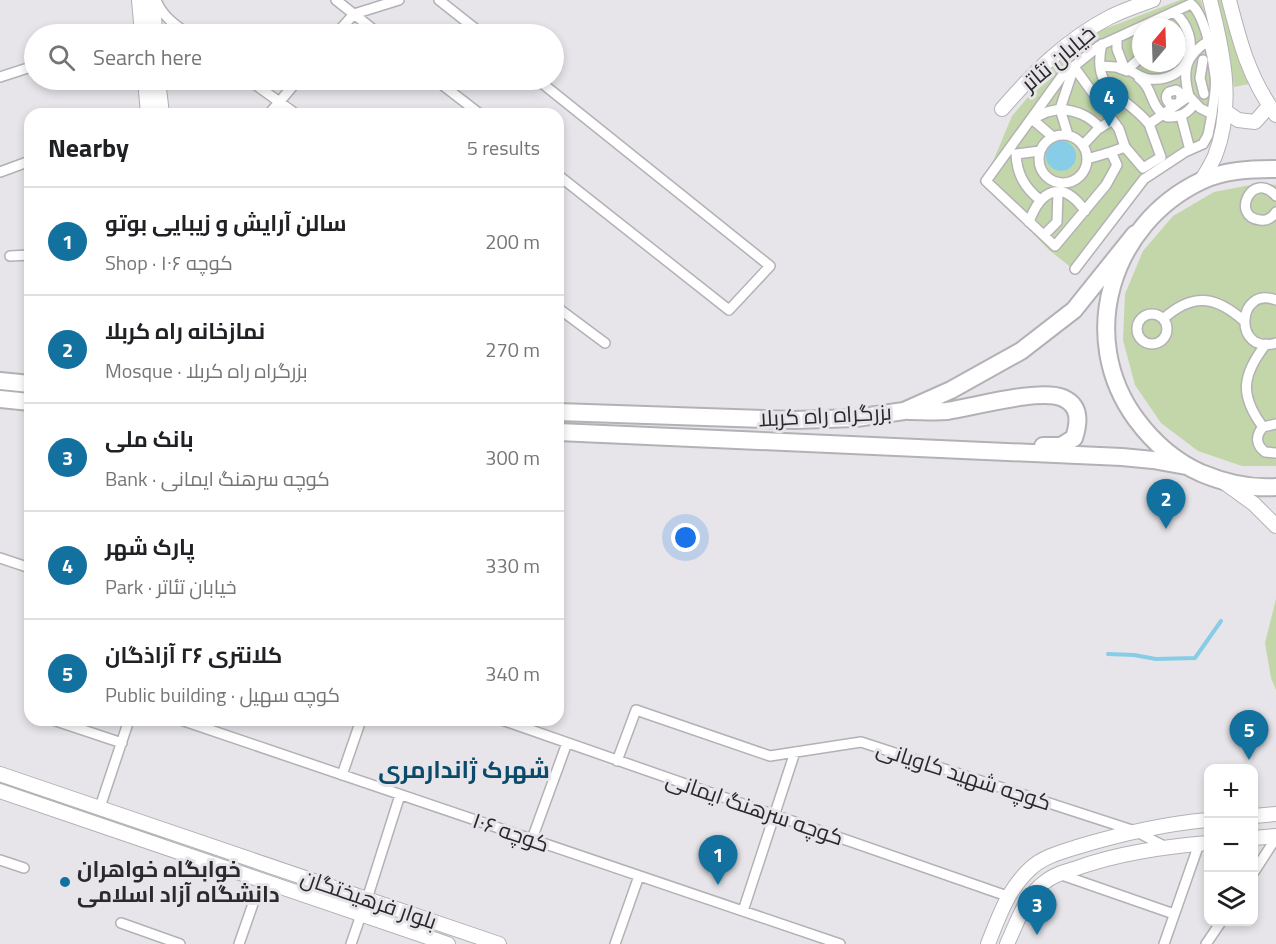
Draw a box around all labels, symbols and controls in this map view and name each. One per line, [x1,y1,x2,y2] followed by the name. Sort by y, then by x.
[1012,17,1103,101] street label: خیابان تئاتر
[1132,18,1186,72] north arrow
[24,24,564,90] search box
[93,40,202,74] text: Search here
[45,41,78,74] icon: search
[1090,78,1128,127] pin: 4
[48,128,129,167] text: Nearby
[467,132,540,163] text: 5 results
[105,206,347,240] text: سالن آرایش و زیبایی بوتو
[62,226,73,257] text: 1
[485,226,540,257] text: 200 m
[105,247,233,278] text: Shop · کوچه ۱۰۶
[105,314,265,348] text: نمازخانه راه کربلا
[62,334,73,365] text: 2
[485,334,540,365] text: 270 m
[105,355,308,386] text: Mosque · بزرگراه راه کربلا
[757,395,893,435] street label: بزرگراه راه کربلا
[105,422,194,456] text: بانک ملی
[62,442,73,473] text: 3
[485,442,540,473] text: 300 m
[105,463,330,494] text: Bank · کوچه سرهنگ ایمانی
[1146,480,1186,529] pin: 2
[671,523,700,552] your location
[105,530,194,564] text: پارک شهر
[62,550,73,581] text: 4
[485,550,540,581] text: 330 m
[105,571,237,602] text: Park · خیابان تئاتر
[105,638,282,672] text: کلانتری ۲۶ آزاذگان
[62,658,73,689] text: 5
[485,658,540,689] text: 340 m
[105,679,340,710] text: Public building · کوچه سهیل
[1230,710,1268,760] pin: 5
[872,731,1056,819] street label: کوچه شهید کاویانی
[378,751,550,787] district label: شهرک ژاندارمری
[662,762,848,854] street label: کوچه سرهنگ ایمانی
[1204,764,1258,926] map controls
[1204,764,1258,818] button: +
[468,803,554,861] street label: کوچه ۱۰۶
[1204,818,1258,872] button: −
[698,836,738,885] pin: 1
[77,852,280,911] place label: خوابگاه خواهران دانشگاه آزاد اسلامی
[296,860,442,938] street label: بلوار فرهیختگان
[1204,872,1258,926] button: layers
[58,875,72,889] marker: خوابگاه خواهران دانشگاه آزاد اسلامی
[1018,886,1056,935] pin: 3

